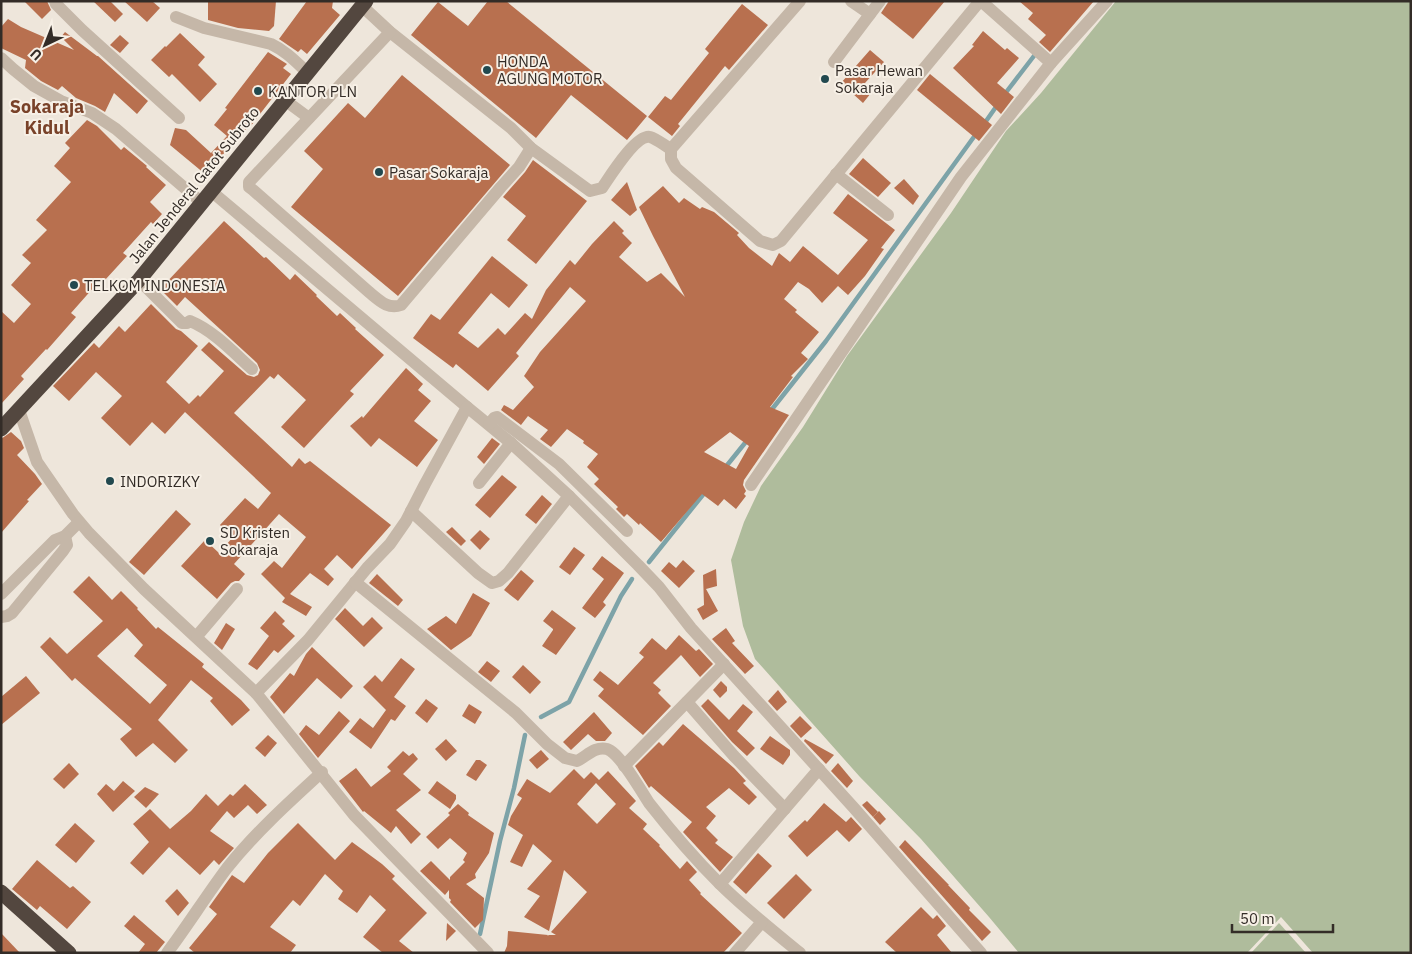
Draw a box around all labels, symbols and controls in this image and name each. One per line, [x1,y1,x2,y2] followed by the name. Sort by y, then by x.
[20,20,70,70] north arrow
[26,45,46,64] text: U
[497,52,603,88] place label: HONDA AGUNG MOTOR
[835,61,923,97] place label: Pasar Hewan Sokaraja
[481,64,493,76] marker: HONDA AGUNG MOTOR
[819,73,831,85] marker: Pasar Hewan Sokaraja
[268,82,357,101] place label: KANTOR PLN
[252,85,264,97] marker: KANTOR PLN
[10,95,84,139] district label: Sokaraja Kidul
[125,103,263,267] street label: Jalan Jenderal Gatot Subroto
[389,163,488,182] place label: Pasar Sokaraja
[373,166,385,178] marker: Pasar Sokaraja
[84,276,226,295] place label: TELKOM INDONESIA
[68,279,80,291] marker: TELKOM INDONESIA
[120,472,200,491] place label: INDORIZKY
[104,475,116,487] marker: INDORIZKY
[220,523,290,559] place label: SD Kristen Sokaraja
[204,535,216,547] marker: SD Kristen Sokaraja
[1232,902,1333,934] scale bar
[1240,909,1275,928] text: 50 m

